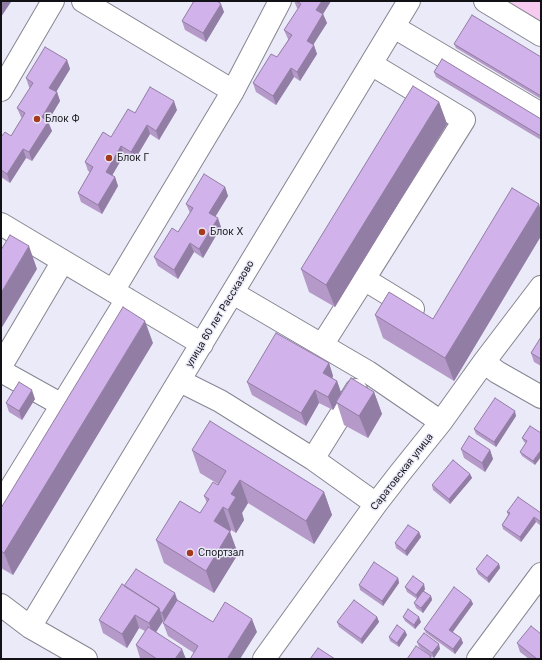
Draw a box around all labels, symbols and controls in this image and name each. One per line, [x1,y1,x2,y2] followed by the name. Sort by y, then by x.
[45,113,80,125] place label: Блок Ф
[32,114,42,124] marker: Блок Ф
[117,152,149,164] place label: Блок Г
[104,153,114,163] marker: Блок Г
[210,226,243,238] place label: Блок Х
[197,227,207,237] marker: Блок Х
[183,258,257,370] street label: улица 60 лет Рассказово
[368,431,436,513] street label: Саратовская улица
[198,547,244,559] place label: Спортзал
[185,548,195,558] marker: Спортзал

